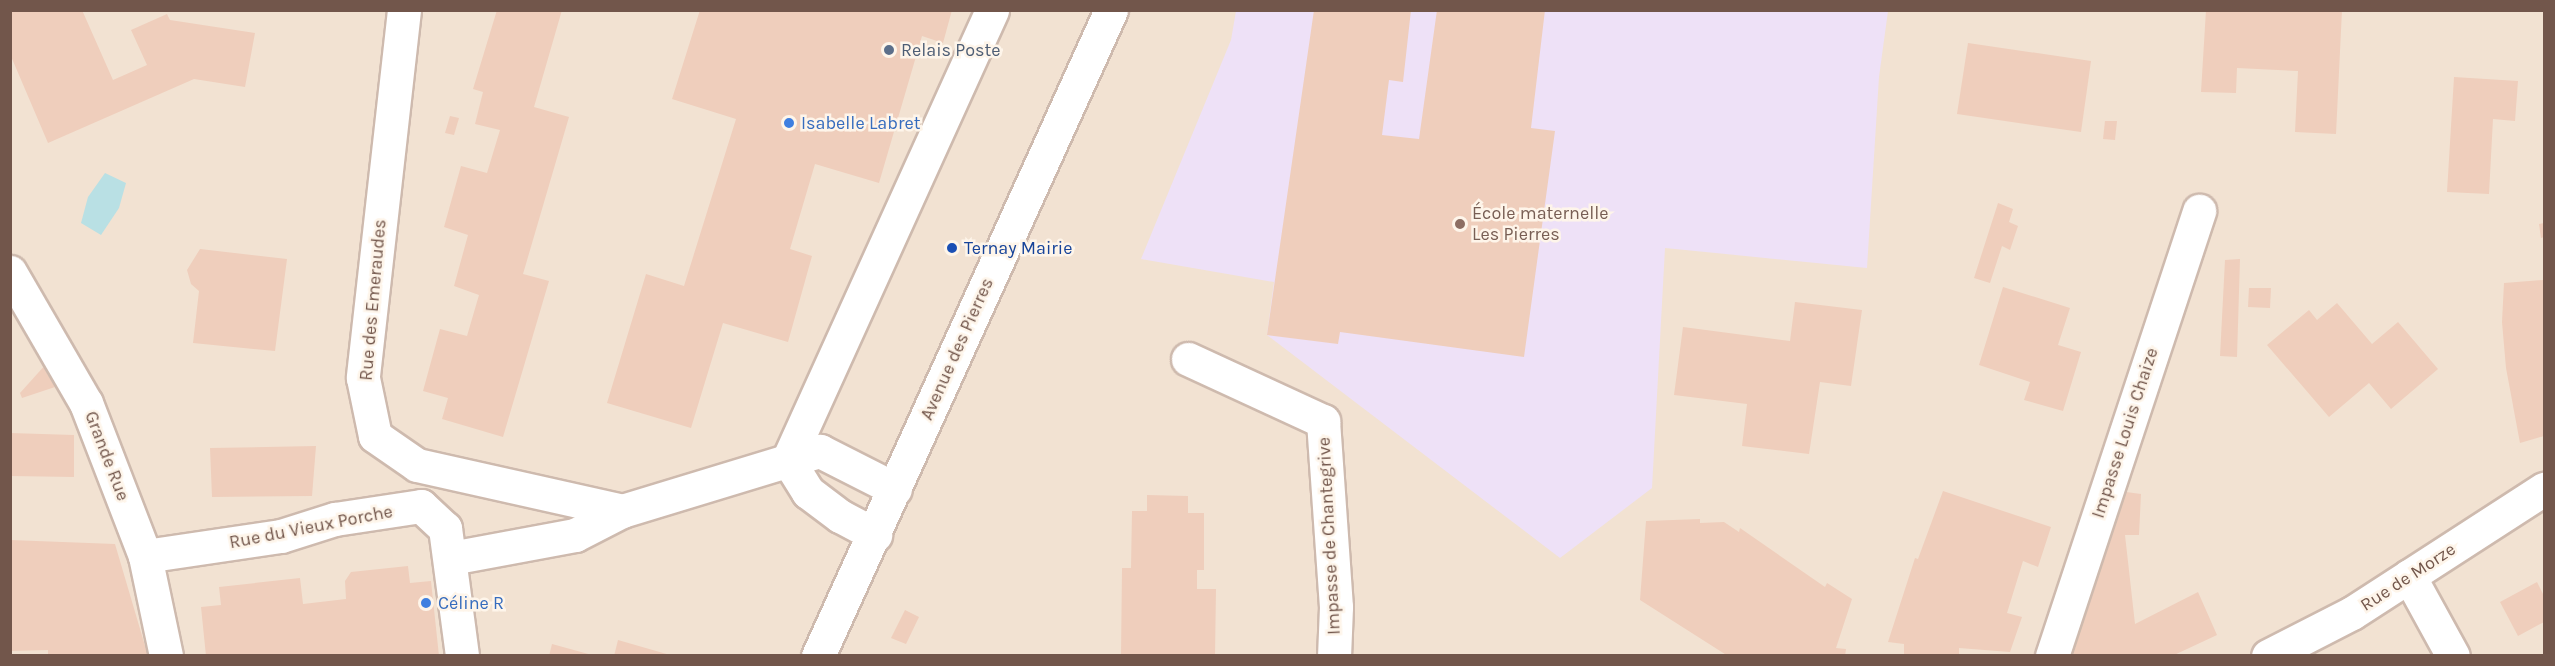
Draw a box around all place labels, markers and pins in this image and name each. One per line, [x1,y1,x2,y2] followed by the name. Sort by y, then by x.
[901,39,1001,61] place label: Relais Poste
[882,43,896,57] marker: Relais Poste
[801,112,920,134] place label: Isabelle Labret
[782,116,796,130] marker: Isabelle Labret
[1472,203,1608,246] place label: École maternelle Les Pierres
[1453,217,1467,231] marker: École maternelle Les Pierres
[964,237,1072,259] place label: Ternay Mairie
[945,241,959,255] marker: Ternay Mairie
[438,592,504,614] place label: Céline R
[419,596,433,610] marker: Céline R

